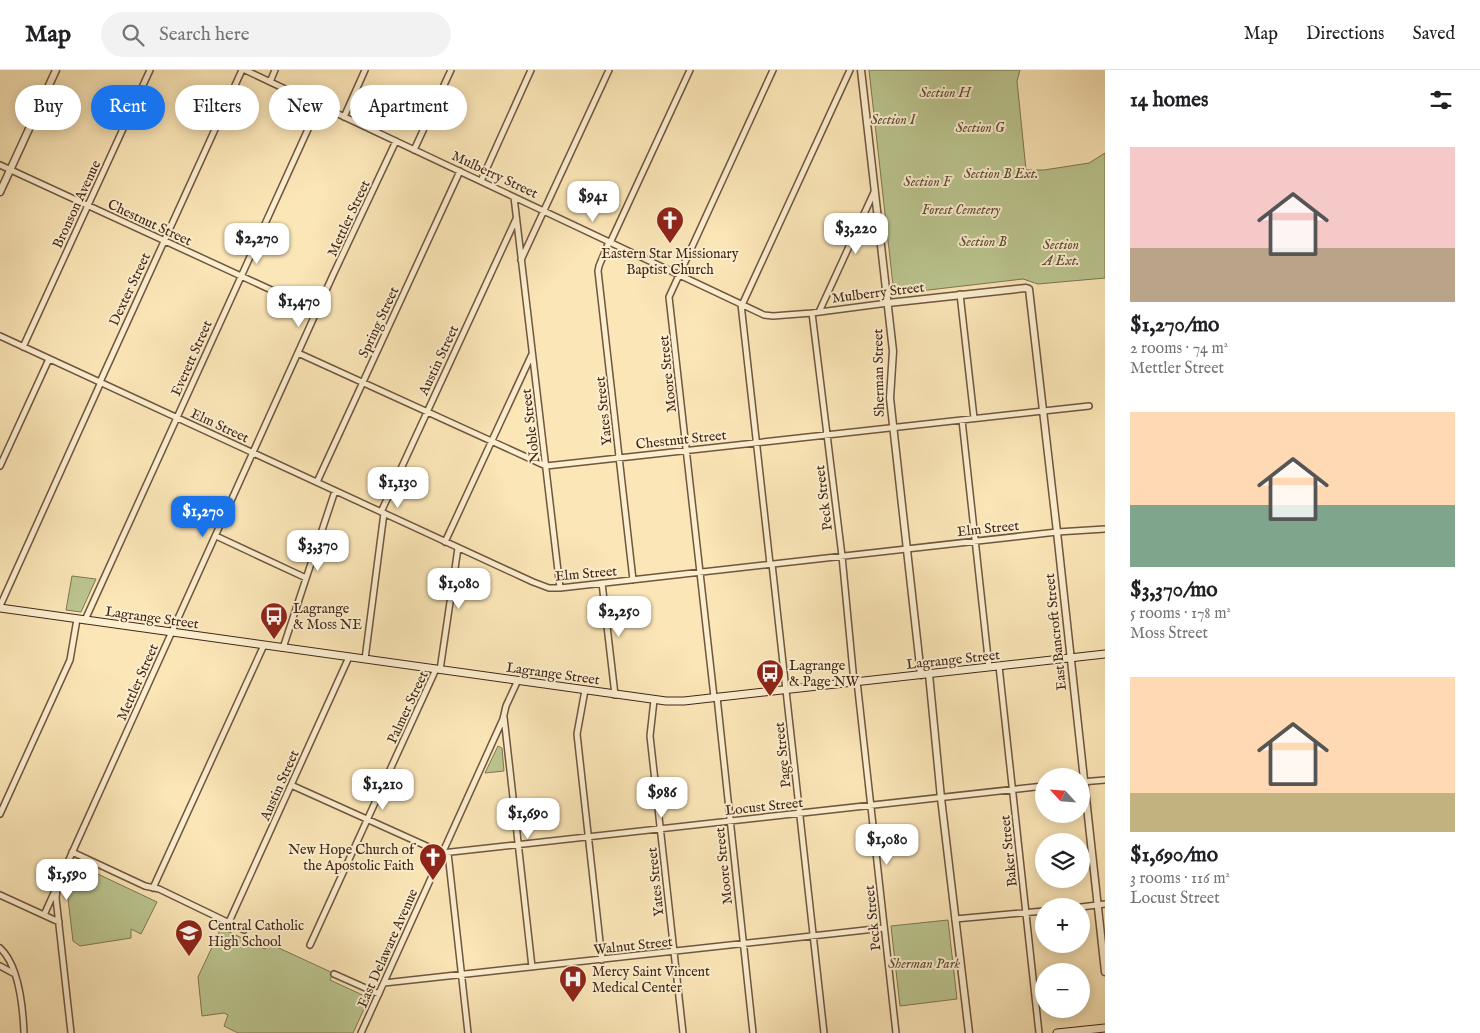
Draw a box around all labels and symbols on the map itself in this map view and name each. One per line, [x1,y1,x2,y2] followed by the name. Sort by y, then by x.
[919,84,973,102] park label: Section H
[871,111,917,129] park label: Section I
[956,119,1005,137] park label: Section G
[449,147,541,203] street label: Mulberry Street
[49,157,105,251] street label: Bronson Avenue
[964,165,1038,183] park label: Section B Ext.
[903,173,953,191] park label: Section F
[323,177,375,259] street label: Mettler Street
[563,180,623,223] pin: $941
[105,196,195,250] street label: Chestnut Street
[922,201,1001,219] park label: Forest Cemetery
[655,205,685,244] church icon: Eastern Star Missionary Baptist Church
[815,212,897,255] pin: $3,220
[216,222,298,265] pin: $2,270
[959,233,1007,251] park label: Section B
[1041,236,1079,270] park label: Section A Ext.
[601,245,739,279] place label: Eastern Star Missionary Baptist Church
[105,250,155,329] street label: Dexter Street
[831,278,926,308] street label: Mulberry Street
[355,284,403,361] street label: Spring Street
[258,286,340,328] pin: $1,470
[167,317,217,399] street label: Everett Street
[414,322,463,399] street label: Austin Street
[869,328,889,417] street label: Sherman Street
[655,334,681,413] street label: Moore Street
[591,375,617,446] street label: Yates Street
[517,388,544,464] street label: Noble Street
[188,405,252,447] street label: Elm Street
[635,426,727,454] street label: Chestnut Street
[811,464,837,532] street label: Peck Street
[357,466,439,509] pin: $1,130
[162,496,244,538] pin: $1,270
[956,517,1020,541] street label: Elm Street
[277,530,359,572] pin: $3,370
[554,562,618,586] street label: Elm Street
[418,568,500,610] pin: $1,080
[1041,572,1071,691] street label: East Bancroft Street
[578,596,660,638] pin: $2,250
[293,600,362,634] place label: Lagrange & Moss NE
[259,601,289,640] bus stop icon: Lagrange & Moss NE
[104,603,200,633] street label: Lagrange Street
[113,641,163,724] street label: Mettler Street
[905,646,1001,674] street label: Lagrange Street
[789,657,860,691] place label: Lagrange & Page NW
[755,658,785,697] bus stop icon: Lagrange & Page NW
[505,659,601,689] street label: Lagrange Street
[383,668,433,747] street label: Palmer Street
[771,721,795,789] street label: Page Street
[256,747,304,824] street label: Austin Street
[342,768,424,811] pin: $1,210
[1035,768,1090,822] north arrow
[632,776,692,819] pin: $986
[724,794,804,820] street label: Locust Street
[487,798,569,840] pin: $1,690
[996,814,1022,888] street label: Baker Street
[846,824,928,866] pin: $1,080
[711,826,737,905] street label: Moore Street
[288,841,417,875] place label: New Hope Church of the Apostolic Faith
[418,842,448,881] church icon: New Hope Church of the Apostolic Faith
[643,846,669,917] street label: Yates Street
[26,858,108,901] pin: $1,590
[861,884,885,952] street label: Peck Street
[354,886,423,1011] street label: East Delaware Avenue
[208,917,304,951] place label: Central Catholic High School
[174,918,204,957] school or university icon: Central Catholic High School
[593,933,674,959] street label: Walnut Street
[888,955,960,973] park label: Sherman Park
[592,963,710,997] place label: Mercy Saint Vincent Medical Center
[558,964,588,1003] hospital icon: Mercy Saint Vincent Medical Center

